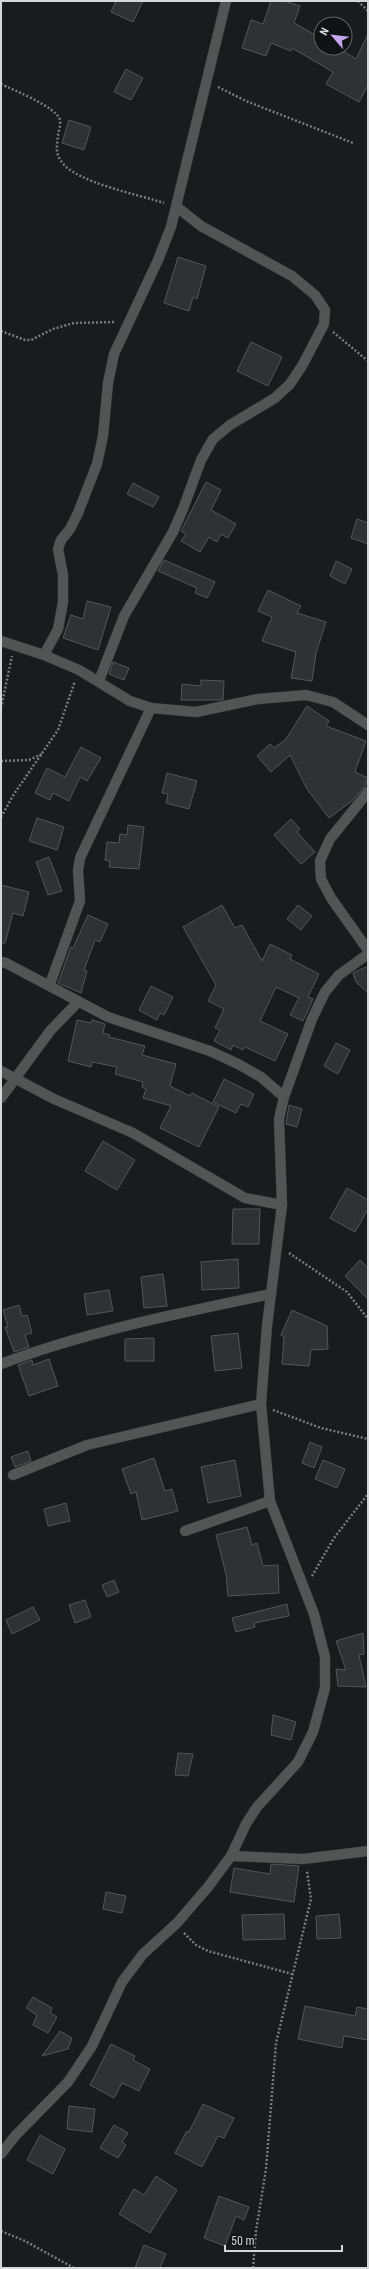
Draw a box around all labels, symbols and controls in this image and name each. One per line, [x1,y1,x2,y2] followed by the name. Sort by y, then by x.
[313,16,353,56] north arrow
[317,25,332,38] text: N
[225,2227,342,2253] scale bar
[231,2234,255,2248] text: 50 m

